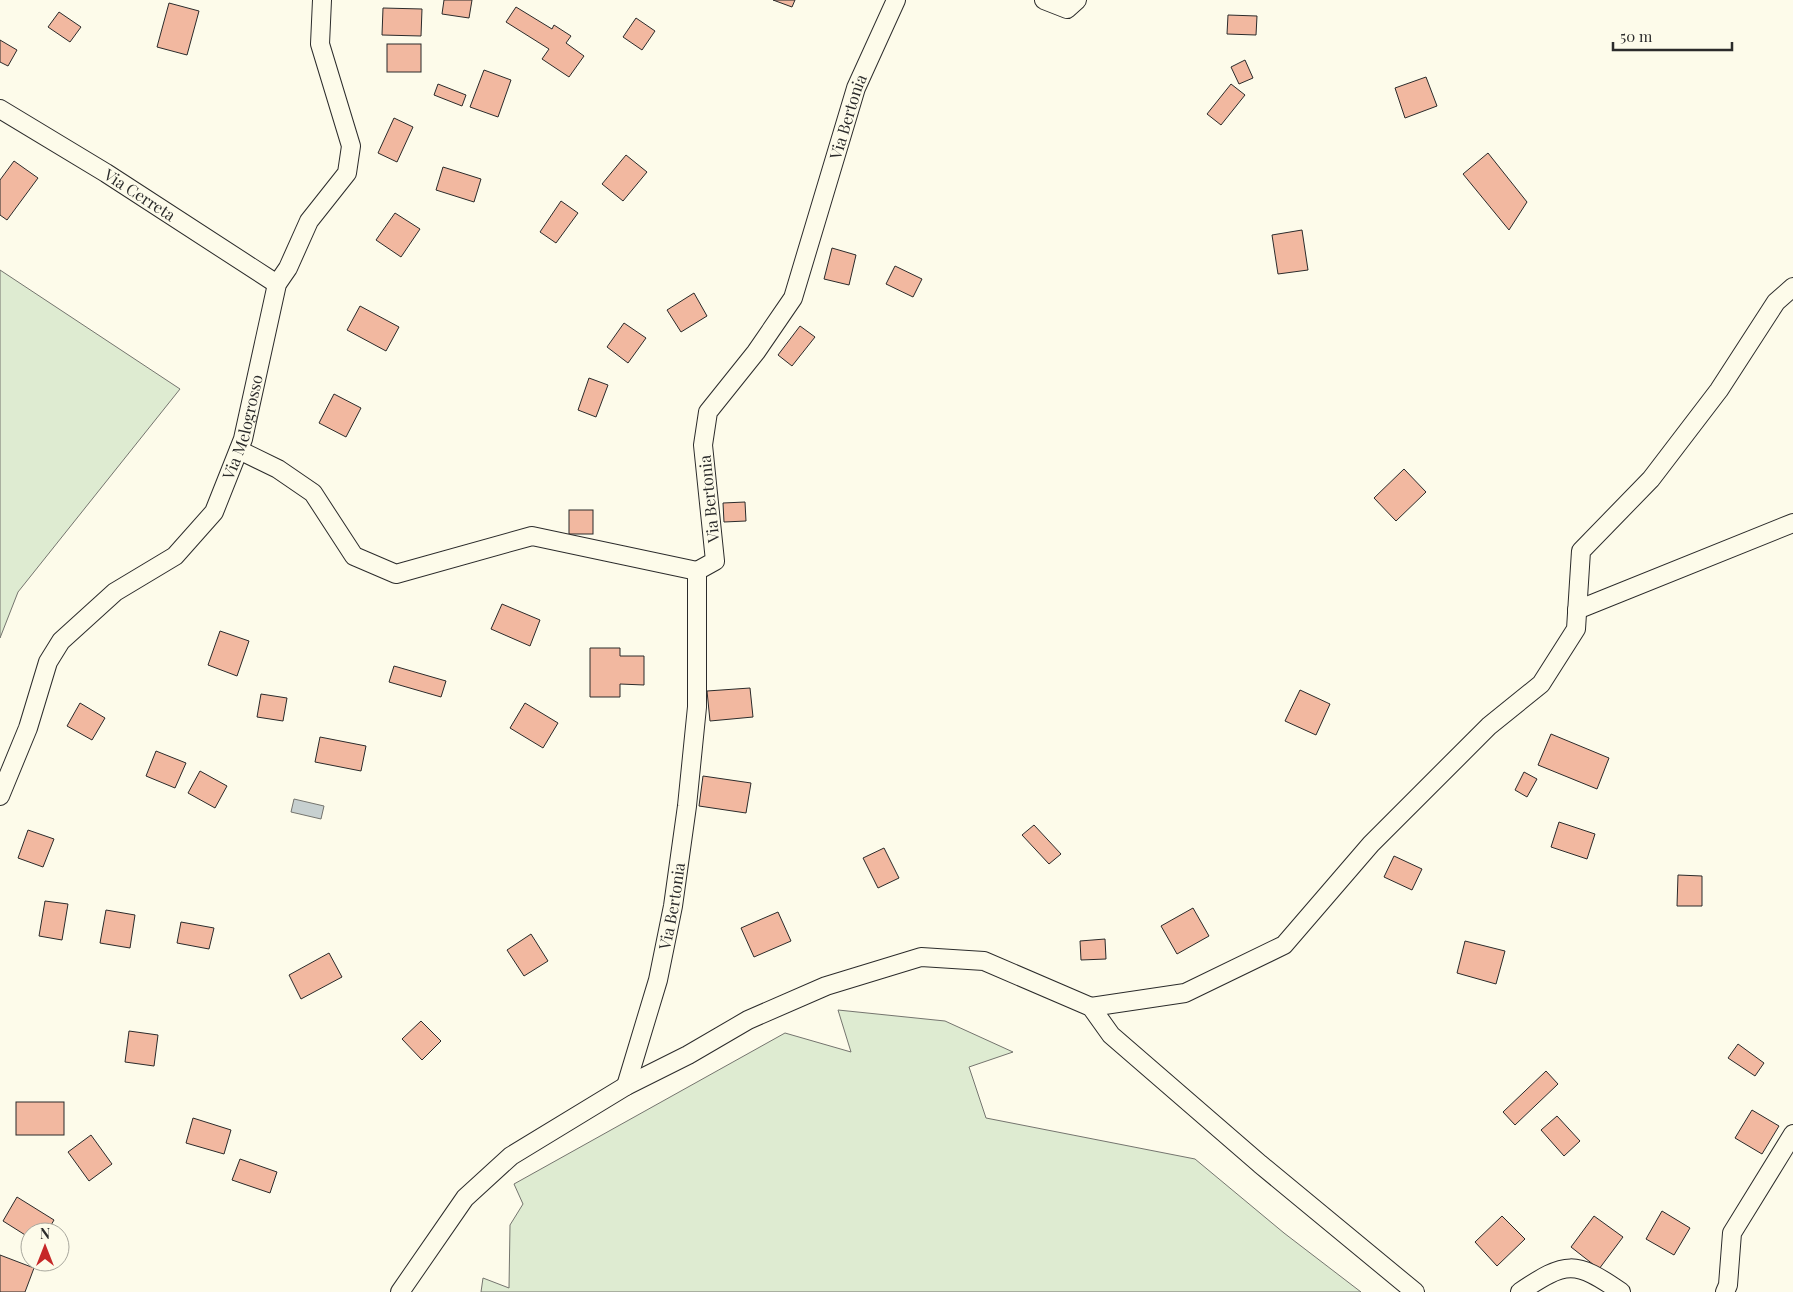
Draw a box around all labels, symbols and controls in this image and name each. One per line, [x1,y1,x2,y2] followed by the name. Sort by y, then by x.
[1613,20,1732,52] scale bar
[1620,26,1653,46] text: 50 m
[824,71,871,163] street label: Via Bertonia
[99,163,180,225] street label: Via Cerreta
[217,372,267,483] street label: Via Melogrosso
[693,454,724,545] street label: Via Bertonia
[653,861,689,952] street label: Via Bertonia
[20,1222,70,1272] north arrow
[40,1224,50,1243] text: N

